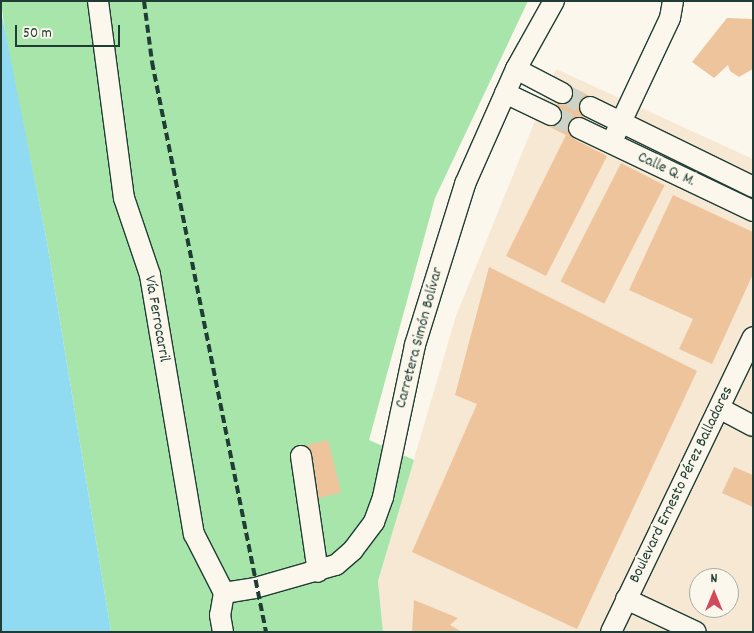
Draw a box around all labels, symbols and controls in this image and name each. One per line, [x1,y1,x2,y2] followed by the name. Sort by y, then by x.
[18,15,122,47] scale bar
[23,23,52,45] text: 50 m
[634,148,698,192] street label: Calle Q. M.
[392,265,448,411] street label: Carretera Simón Bolívar
[139,274,173,364] street label: Vía Ferrocarril
[626,383,738,587] street label: Boulevard Ernesto Pérez Balladares
[689,568,739,618] north arrow
[711,569,717,589] text: N

